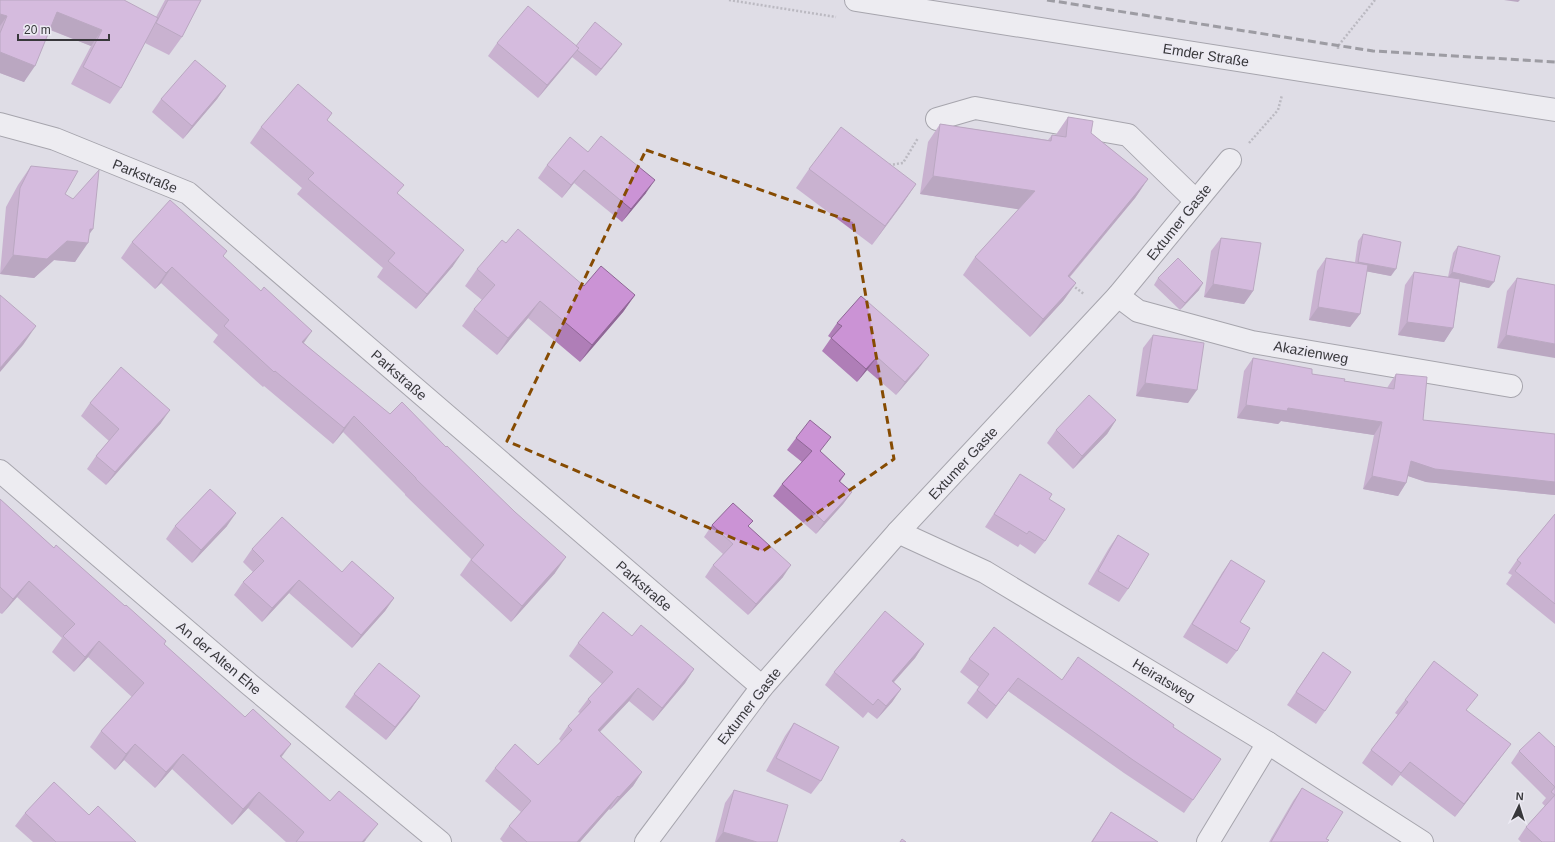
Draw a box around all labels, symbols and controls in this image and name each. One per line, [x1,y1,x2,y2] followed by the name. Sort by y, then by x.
[18,16,109,42] scale bar
[24,23,51,37] text: 20 m
[1162,40,1250,70] street label: Emder Straße
[110,156,180,196] street label: Parkstraße
[1143,181,1215,263] street label: Extumer Gaste
[1272,338,1350,366] street label: Akazienweg
[368,347,430,404] street label: Parkstraße
[925,423,1001,503] street label: Extumer Gaste
[613,558,675,615] street label: Parkstraße
[174,618,265,698] street label: An der Alten Ehe
[1130,655,1198,705] street label: Heiratsweg
[714,664,784,748] street label: Extumer Gaste
[1499,786,1539,826] north arrow
[1515,790,1524,802] text: N

